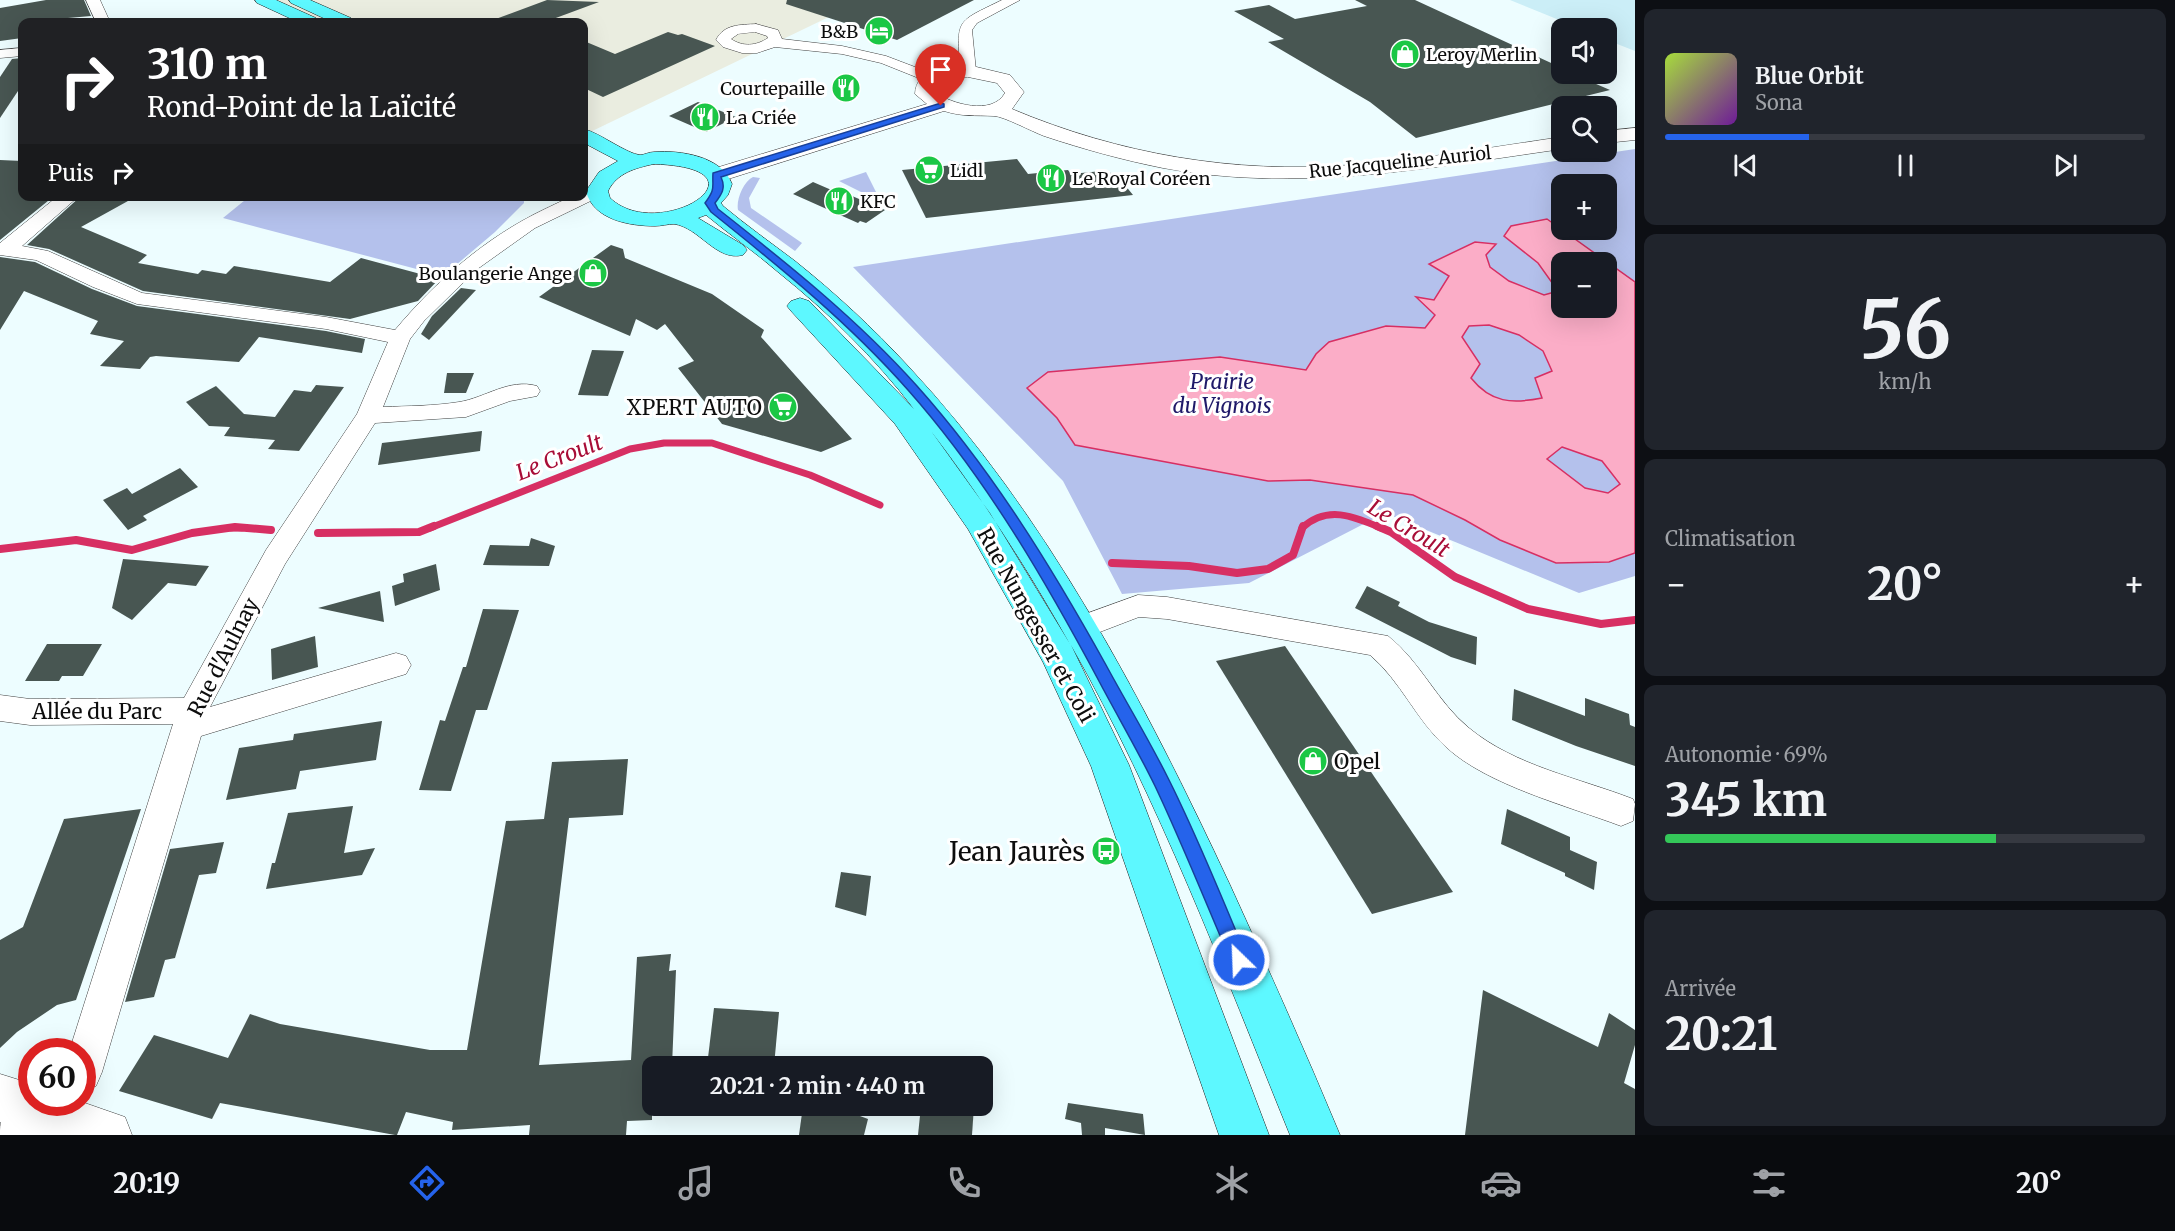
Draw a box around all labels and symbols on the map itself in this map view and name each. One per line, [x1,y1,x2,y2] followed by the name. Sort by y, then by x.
[863,15,895,47] hotel icon: B&B
[820,20,858,43] place label: B&B
[1389,38,1421,70] shop icon: Leroy Merlin
[1426,43,1538,66] place label: Leroy Merlin
[915,44,966,106] pin
[830,72,862,104] restaurant icon: Courtepaille
[720,77,825,100] place label: Courtepaille
[689,101,721,133] restaurant icon: La Criée
[726,106,796,129] place label: La Criée
[1308,141,1493,183] street label: Rue Jacqueline Auriol
[913,154,945,186] supermarket icon: Lidl
[950,159,984,182] place label: Lidl
[1035,162,1067,194] restaurant icon: Le Royal Coréen
[1072,167,1210,190] place label: Le Royal Coréen
[823,185,855,217] restaurant icon: KFC
[860,190,896,213] place label: KFC
[577,257,609,289] shop icon: Boulangerie Ange
[418,262,572,285] place label: Boulangerie Ange
[1173,368,1272,419] park label: Prairie du Vignois
[767,391,799,423] supermarket icon: XPERT AUTO
[627,394,762,421] place label: XPERT AUTO
[512,428,607,486] water label: Le Croult
[1363,493,1455,563] water label: Le Croult
[971,523,1101,727] street label: Rue Nungesser et Coli
[181,592,265,721] street label: Rue d'Aulnay
[31,698,162,725] street label: Allée du Parc
[1297,745,1329,777] shop icon: Opel
[1334,748,1381,775] place label: Opel
[948,835,1085,868] place label: Jean Jaurès
[1090,835,1122,867] bus stop icon: Jean Jaurès
[1207,928,1271,992] position arrow
[18,1038,96,1116] speed limit sign: 60

